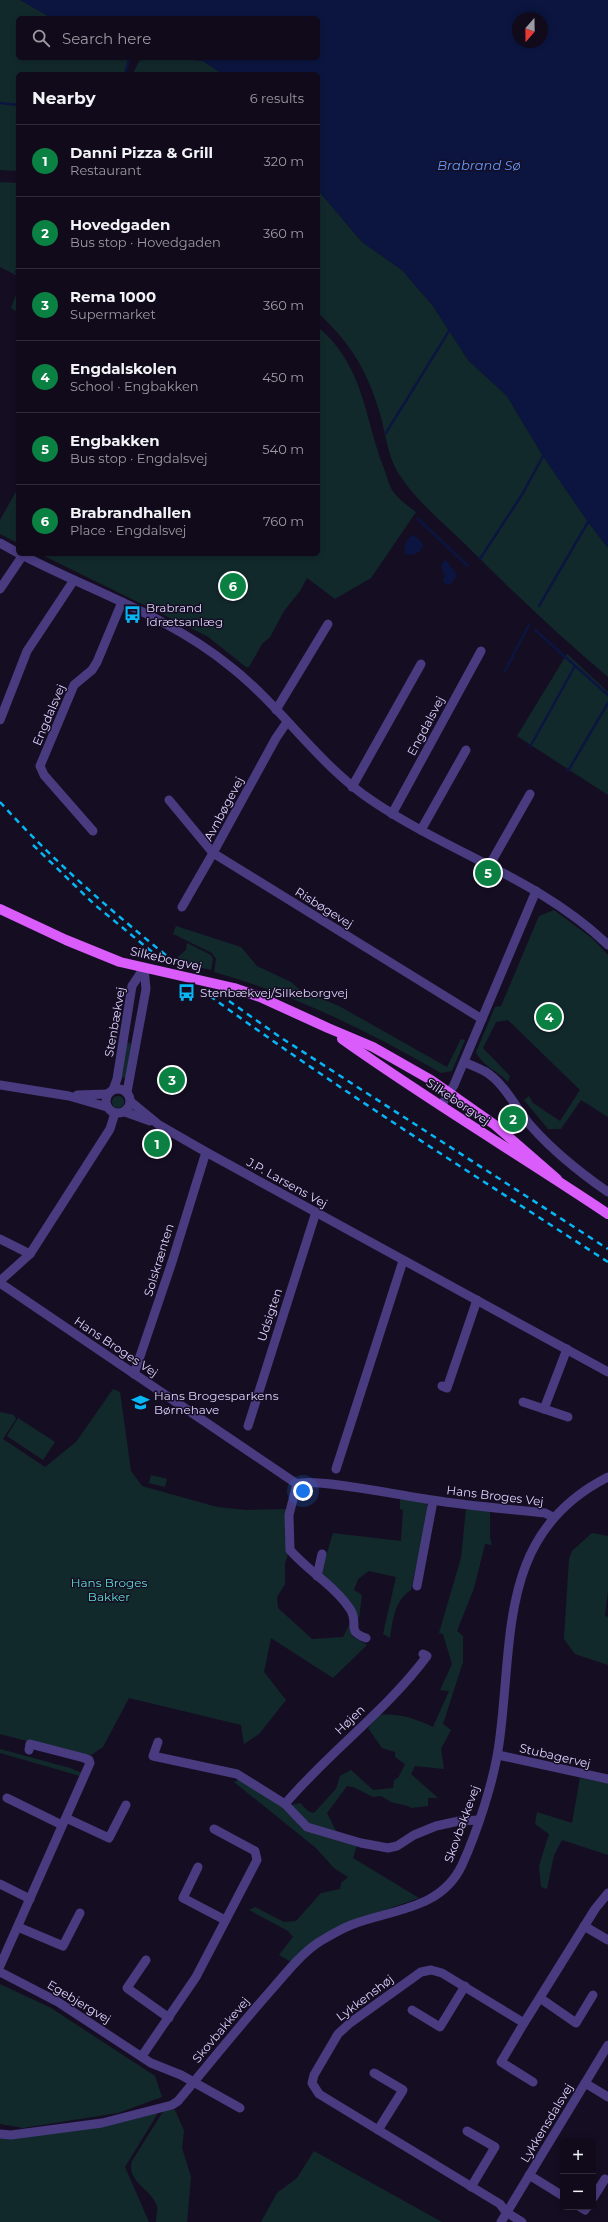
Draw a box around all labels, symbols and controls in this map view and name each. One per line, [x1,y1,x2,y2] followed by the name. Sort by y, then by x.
[512,12,548,48] north arrow
[16,16,320,60] search box
[30,27,52,49] icon: search
[62,29,151,48] text: Search here
[32,88,96,108] text: Nearby
[250,90,304,106] text: 6 results
[70,143,213,162] text: Danni Pizza & Grill
[42,153,48,169] text: 1
[264,153,304,169] text: 320 m
[437,157,521,173] water label: Brabrand Sø
[70,162,141,178] text: Restaurant
[70,215,170,234] text: Hovedgaden
[41,225,49,241] text: 2
[263,225,304,241] text: 360 m
[70,234,221,250] text: Bus stop · Hovedgaden
[70,287,156,306] text: Rema 1000
[41,297,49,313] text: 3
[263,297,304,313] text: 360 m
[70,306,156,322] text: Supermarket
[70,359,177,378] text: Engdalskolen
[41,369,49,385] text: 4
[262,369,304,385] text: 450 m
[70,378,199,394] text: School · Engbakken
[70,431,160,450] text: Engbakken
[41,441,49,457] text: 5
[262,441,304,457] text: 540 m
[70,450,207,466] text: Bus stop · Engdalsvej
[70,503,191,522] text: Brabrandhallen
[41,513,49,529] text: 6
[263,513,304,529] text: 760 m
[70,522,186,538] text: Place · Engdalsvej
[220,571,246,601] pin: 6
[146,600,223,629] place label: Brabrand Idrætsanlæg
[123,605,143,625] bus stop icon: Brabrand Idrætsanlæg
[29,682,68,748] street label: Engdalsvej
[404,693,448,758] street label: Engdalsvej
[200,774,247,843] street label: Avnbøgevej
[475,858,501,888] pin: 5
[292,884,356,931] street label: Risbøgevej
[129,943,204,974] street label: Silkeborgvej
[177,983,197,1003] bus stop icon: Stenbækvej/Silkeborgvej
[200,985,348,1000] place label: Stenbækvej/Silkeborgvej
[101,986,128,1058] street label: Stenbækvej
[536,1002,562,1032] pin: 4
[159,1065,185,1095] pin: 3
[424,1075,493,1128] street label: Silkeborgvej
[500,1104,526,1134] pin: 2
[144,1129,170,1159] pin: 1
[243,1154,330,1211] street label: J.P. Larsens Vej
[140,1222,177,1298] street label: Solskrænten
[254,1286,285,1343] street label: Udsigten
[72,1313,161,1380] street label: Hans Broges Vej
[154,1388,279,1417] place label: Hans Brogesparkens Børnehave
[131,1393,151,1413] school or university icon: Hans Brogesparkens Børnehave
[293,1481,313,1501] your location
[446,1482,545,1509] street label: Hans Broges Vej
[71,1575,147,1604] park label: Hans Broges Bakker
[332,1702,368,1738] street label: Højen
[518,1740,592,1771] street label: Stubagervej
[441,1783,482,1865] street label: Skovbakkevej
[333,1971,396,2024] street label: Lykkenshøj
[45,1977,114,2026] street label: Egebjergvej
[189,1994,253,2066] street label: Skovbakkevej
[517,2080,576,2165] street label: Lykkensdalsvej
[560,2138,596,2210] map controls
[560,2138,596,2174] button: +
[560,2174,596,2210] button: −

